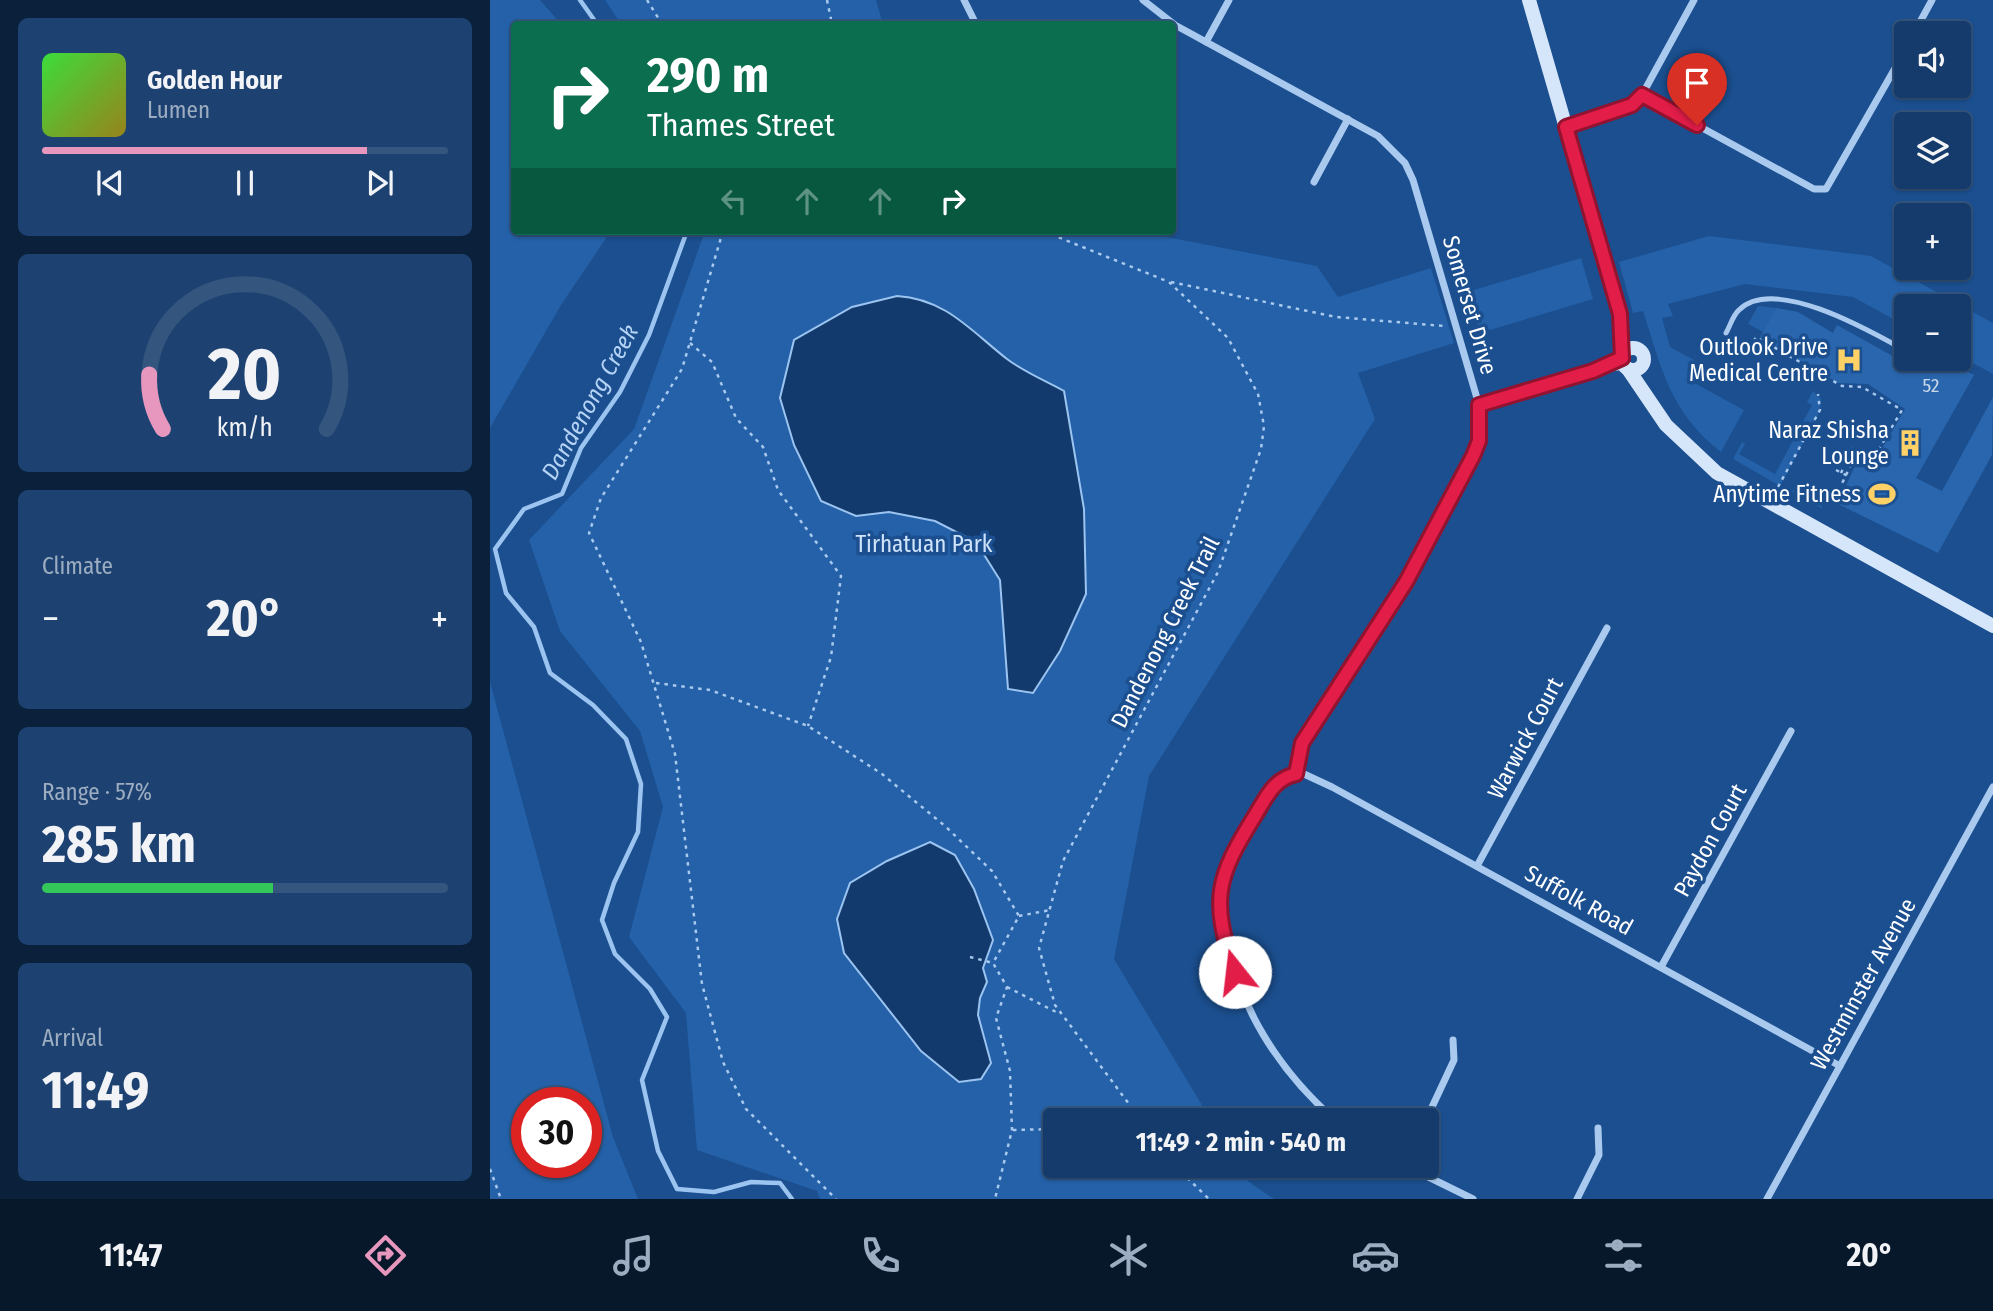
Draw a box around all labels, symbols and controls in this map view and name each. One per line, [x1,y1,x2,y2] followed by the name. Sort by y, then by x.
[1894,21,1971,371] map controls
[1894,21,1971,98] button: sound
[647,46,769,105] text: 290 m
[532,49,623,140] icon: right
[1667,53,1727,125] pin
[1678,64,1716,102] icon: arrive
[147,65,282,96] text: Golden Hour
[147,96,210,124] text: Lumen
[647,106,835,144] text: Thames Street
[1894,112,1971,189] button: layers
[91,164,129,202] icon: previous
[226,164,264,202] icon: pause
[361,164,399,202] icon: next
[715,182,753,220] icon: left
[788,182,826,220] icon: ahead
[861,182,899,220] icon: ahead
[934,182,972,220] icon: right
[1894,203,1971,280] button: +
[1437,232,1503,378] street label: Somerset Drive
[1894,294,1971,371] button: −
[536,320,644,484] water label: Dandenong Creek
[207,332,282,419] text: 20
[1689,333,1828,387] place label: Outlook Drive Medical Centre
[1834,345,1864,375] hospital icon: Outlook Drive Medical Centre
[1923,374,1939,397] house number: 52
[217,413,273,443] text: km/h
[1768,416,1889,470] place label: Naraz Shisha Lounge
[1895,428,1925,458] building icon: Naraz Shisha Lounge
[1867,479,1897,509] sports icon: Anytime Fitness
[1713,480,1861,508] place label: Anytime Fitness
[855,530,993,558] park label: Tirhatuan Park
[1105,532,1225,732] street label: Dandenong Creek Trail
[42,552,113,580] text: Climate
[207,587,283,650] text: 20°
[42,596,59,642] text: −
[431,596,448,642] text: +
[1481,672,1569,804] street label: Warwick Court
[42,778,152,806] text: Range · 57%
[1668,778,1753,901] street label: Paydon Court
[42,813,196,876] text: 285 km
[1520,859,1638,941] street label: Suffolk Road
[1804,893,1922,1075] street label: Westminster Avenue
[1198,935,1272,1009] position arrow
[42,1024,103,1052] text: Arrival
[42,1059,149,1122] text: 11:49
[511,1087,602,1178] speed limit sign: 30
[1136,1127,1346,1158] text: 11:49 · 2 min · 540 m
[361,1231,410,1280] icon: directions
[609,1231,658,1280] icon: music
[856,1231,905,1280] icon: phone
[1104,1231,1153,1280] icon: climate
[1351,1231,1400,1280] icon: car
[1599,1231,1648,1280] icon: filters
[99,1236,162,1274] text: 11:47
[1846,1236,1894,1274] text: 20°

